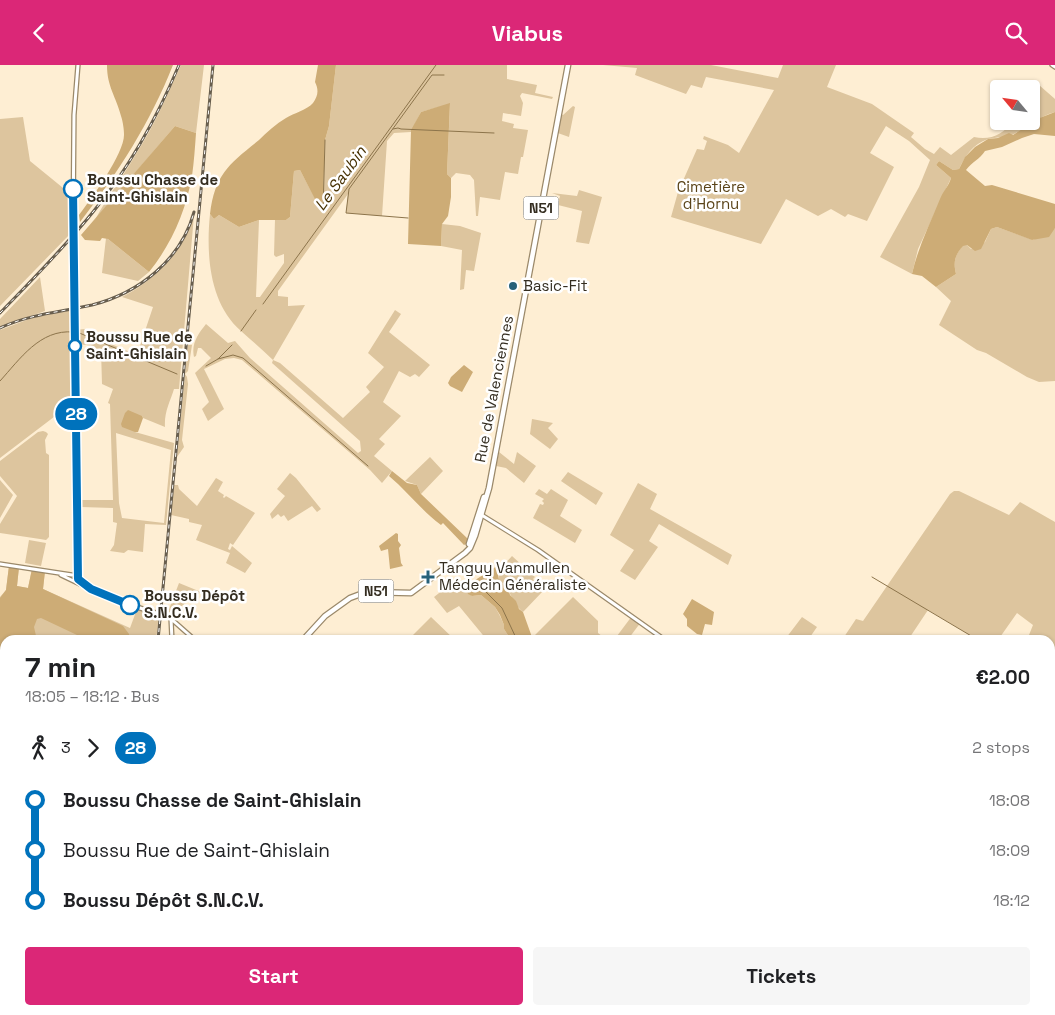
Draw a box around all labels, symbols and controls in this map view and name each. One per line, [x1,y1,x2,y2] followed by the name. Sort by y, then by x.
[25,19,53,47] icon: back
[492,19,563,47] text: Viabus
[1002,19,1030,47] icon: search
[990,80,1040,130] north arrow
[990,80,1040,130] map controls
[310,141,372,215] water label: Le Saubin
[87,170,218,206] place label: Boussu Chasse de Saint-Ghislain
[677,177,745,213] park label: Cimetière d'Hornu
[63,179,83,199] marker: Boussu Chasse de Saint-Ghislain
[524,197,558,219] road number: N51
[523,276,588,295] place label: Basic-Fit
[507,280,519,292] marker: Basic-Fit
[470,314,517,464] street label: Rue de Valenciennes
[86,327,193,363] place label: Boussu Rue de Saint-Ghislain
[68,339,82,353] marker: Boussu Rue de Saint-Ghislain
[54,398,98,430] line badge: 28
[65,402,87,425] text: 28
[439,558,587,594] place label: Tanguy Vanmullen Médecin Généraliste
[421,570,435,584] marker: Tanguy Vanmullen Médecin Généraliste
[358,579,394,603] road number: N51
[144,586,245,622] place label: Boussu Dépôt S.N.C.V.
[120,595,140,615] marker: Boussu Dépôt S.N.C.V.
[25,649,96,685] text: 7 min
[976,665,1030,690] text: €2.00
[25,686,160,707] text: 18:05 – 18:12 · Bus
[25,734,53,762] icon: walk
[79,734,107,762] icon: forward
[125,736,146,759] text: 28
[61,737,71,758] text: 3
[972,737,1030,758] text: 2 stops
[63,788,361,813] text: Boussu Chasse de Saint-Ghislain
[989,790,1030,811] text: 18:08
[63,838,330,863] text: Boussu Rue de Saint-Ghislain
[989,840,1030,861] text: 18:09
[63,888,264,913] text: Boussu Dépôt S.N.C.V.
[993,890,1030,911] text: 18:12
[25,947,523,1005] button: Start
[533,947,1030,1005] button: Tickets

